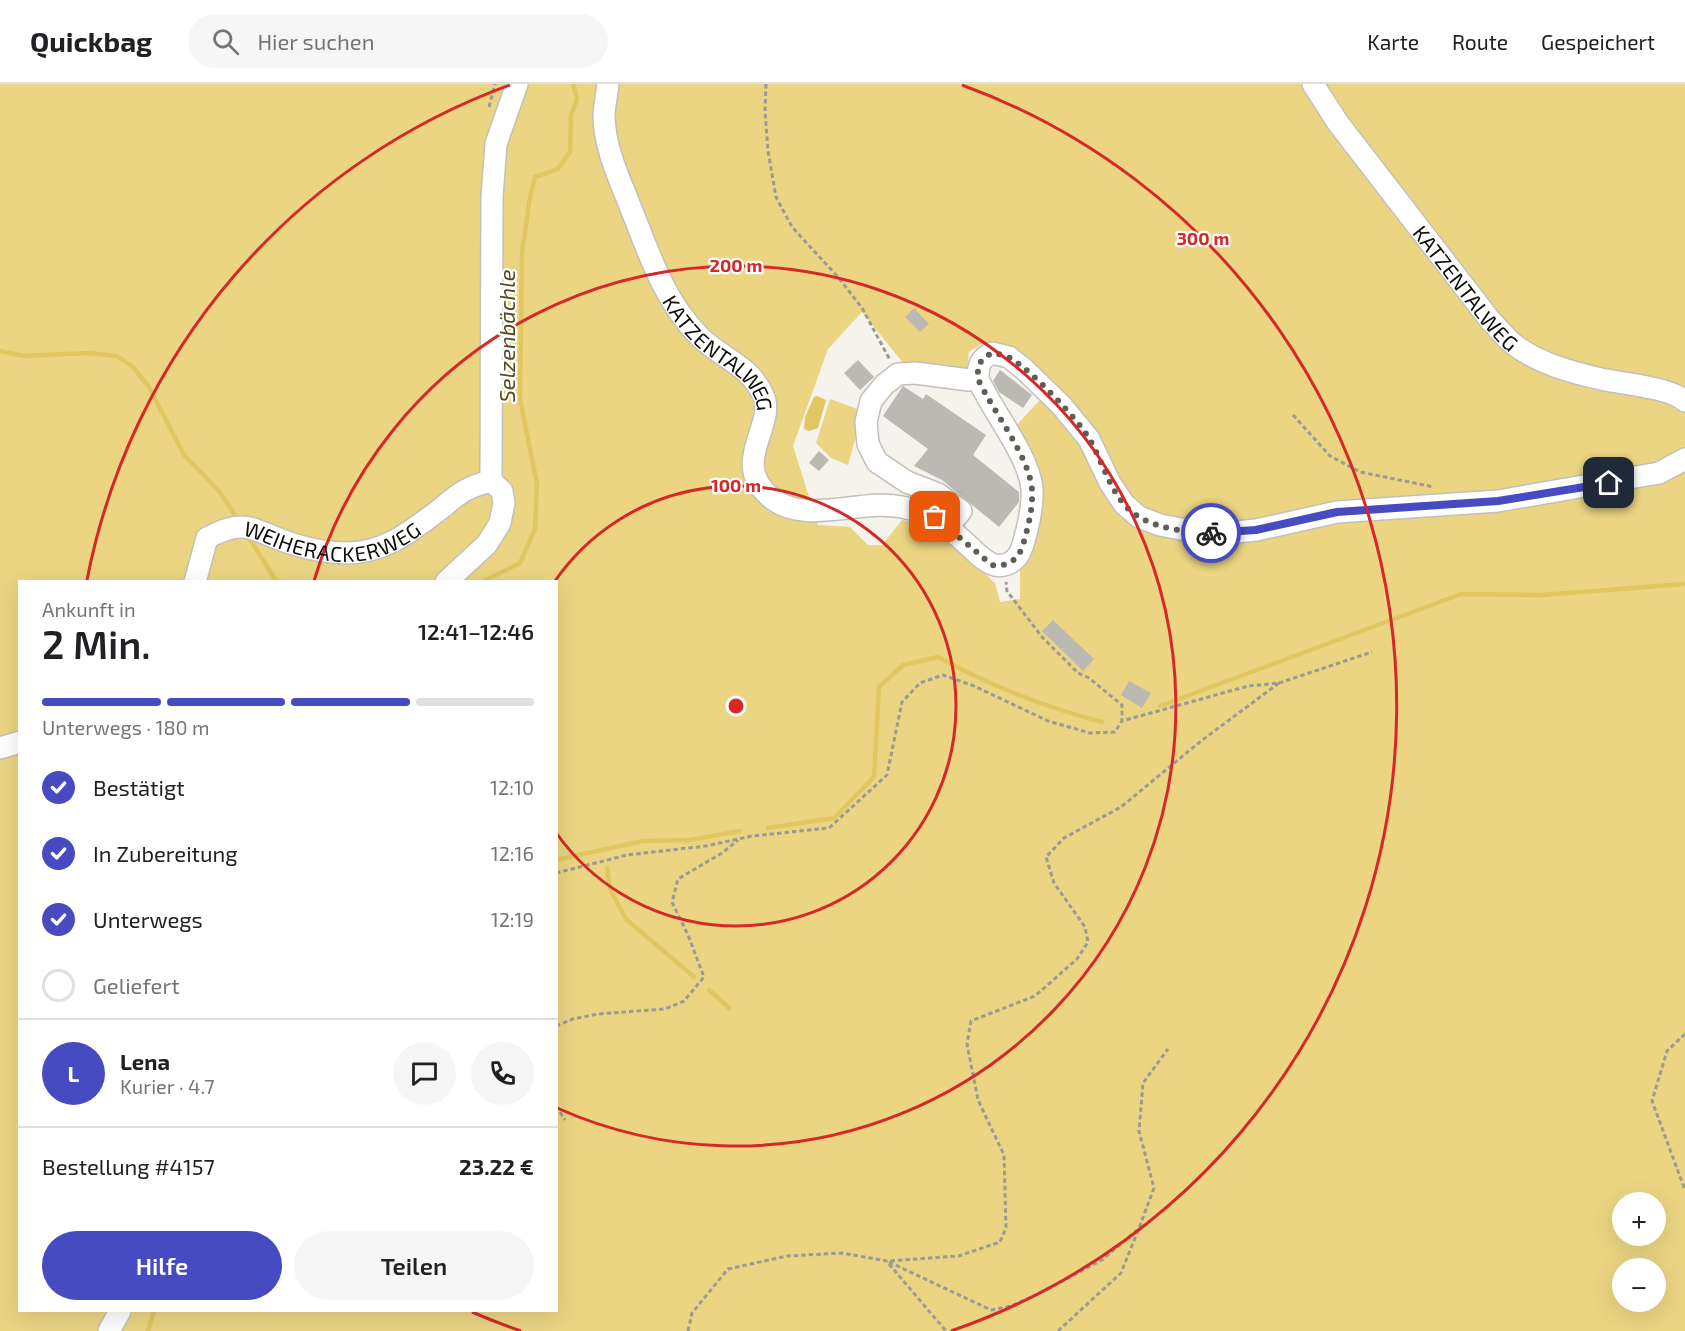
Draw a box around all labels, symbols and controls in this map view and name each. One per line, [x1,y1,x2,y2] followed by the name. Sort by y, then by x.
[188,14,608,68] search box
[30,24,152,58] text: Quickbag
[209,25,242,58] icon: search
[257,28,374,54] text: Hier suchen
[1367,29,1419,54] text: Karte
[1452,29,1508,54] text: Route
[1541,29,1655,54] text: Gespeichert
[1409,220,1524,355] street label: KATZENTALWEG
[1177,227,1229,249] text: 300 m
[710,254,762,276] text: 200 m
[493,269,519,403] water label: Selzenbächle
[659,290,779,412] street label: KATZENTALWEG
[1583,457,1634,508] pin
[1592,466,1625,499] icon: home
[711,474,761,496] text: 100 m
[909,491,960,542] pin
[918,500,951,533] icon: bag
[1181,503,1241,563] courier
[241,514,425,566] street label: WEIHERACKERWEG
[1195,517,1228,550] icon: bike
[42,597,136,621] text: Ankunft in
[418,618,534,644] text: 12:41–12:46
[42,620,151,667] text: 2 Min.
[726,696,746,716] centre of rings
[42,715,210,739] text: Unterwegs · 180 m
[42,771,75,804] icon: check
[93,774,185,800] text: Bestätigt
[490,775,534,799] text: 12:10
[42,837,75,870] icon: check
[93,840,238,866] text: In Zubereitung
[491,841,534,865] text: 12:16
[42,903,75,936] icon: check
[93,906,203,932] text: Unterwegs
[491,907,534,931] text: 12:19
[93,972,180,998] text: Geliefert
[393,1042,456,1105] button: chat
[471,1042,534,1105] button: phone
[120,1048,170,1074] text: Lena
[68,1060,79,1086] text: L
[120,1074,215,1098] text: Kurier · 4.7
[42,1153,215,1179] text: Bestellung #4157
[459,1153,534,1179] text: 23.22 €
[1612,1192,1666,1312] map controls
[1612,1192,1666,1246] button: +
[42,1231,282,1300] button: Hilfe
[294,1231,534,1300] button: Teilen
[1612,1258,1666,1312] button: −

